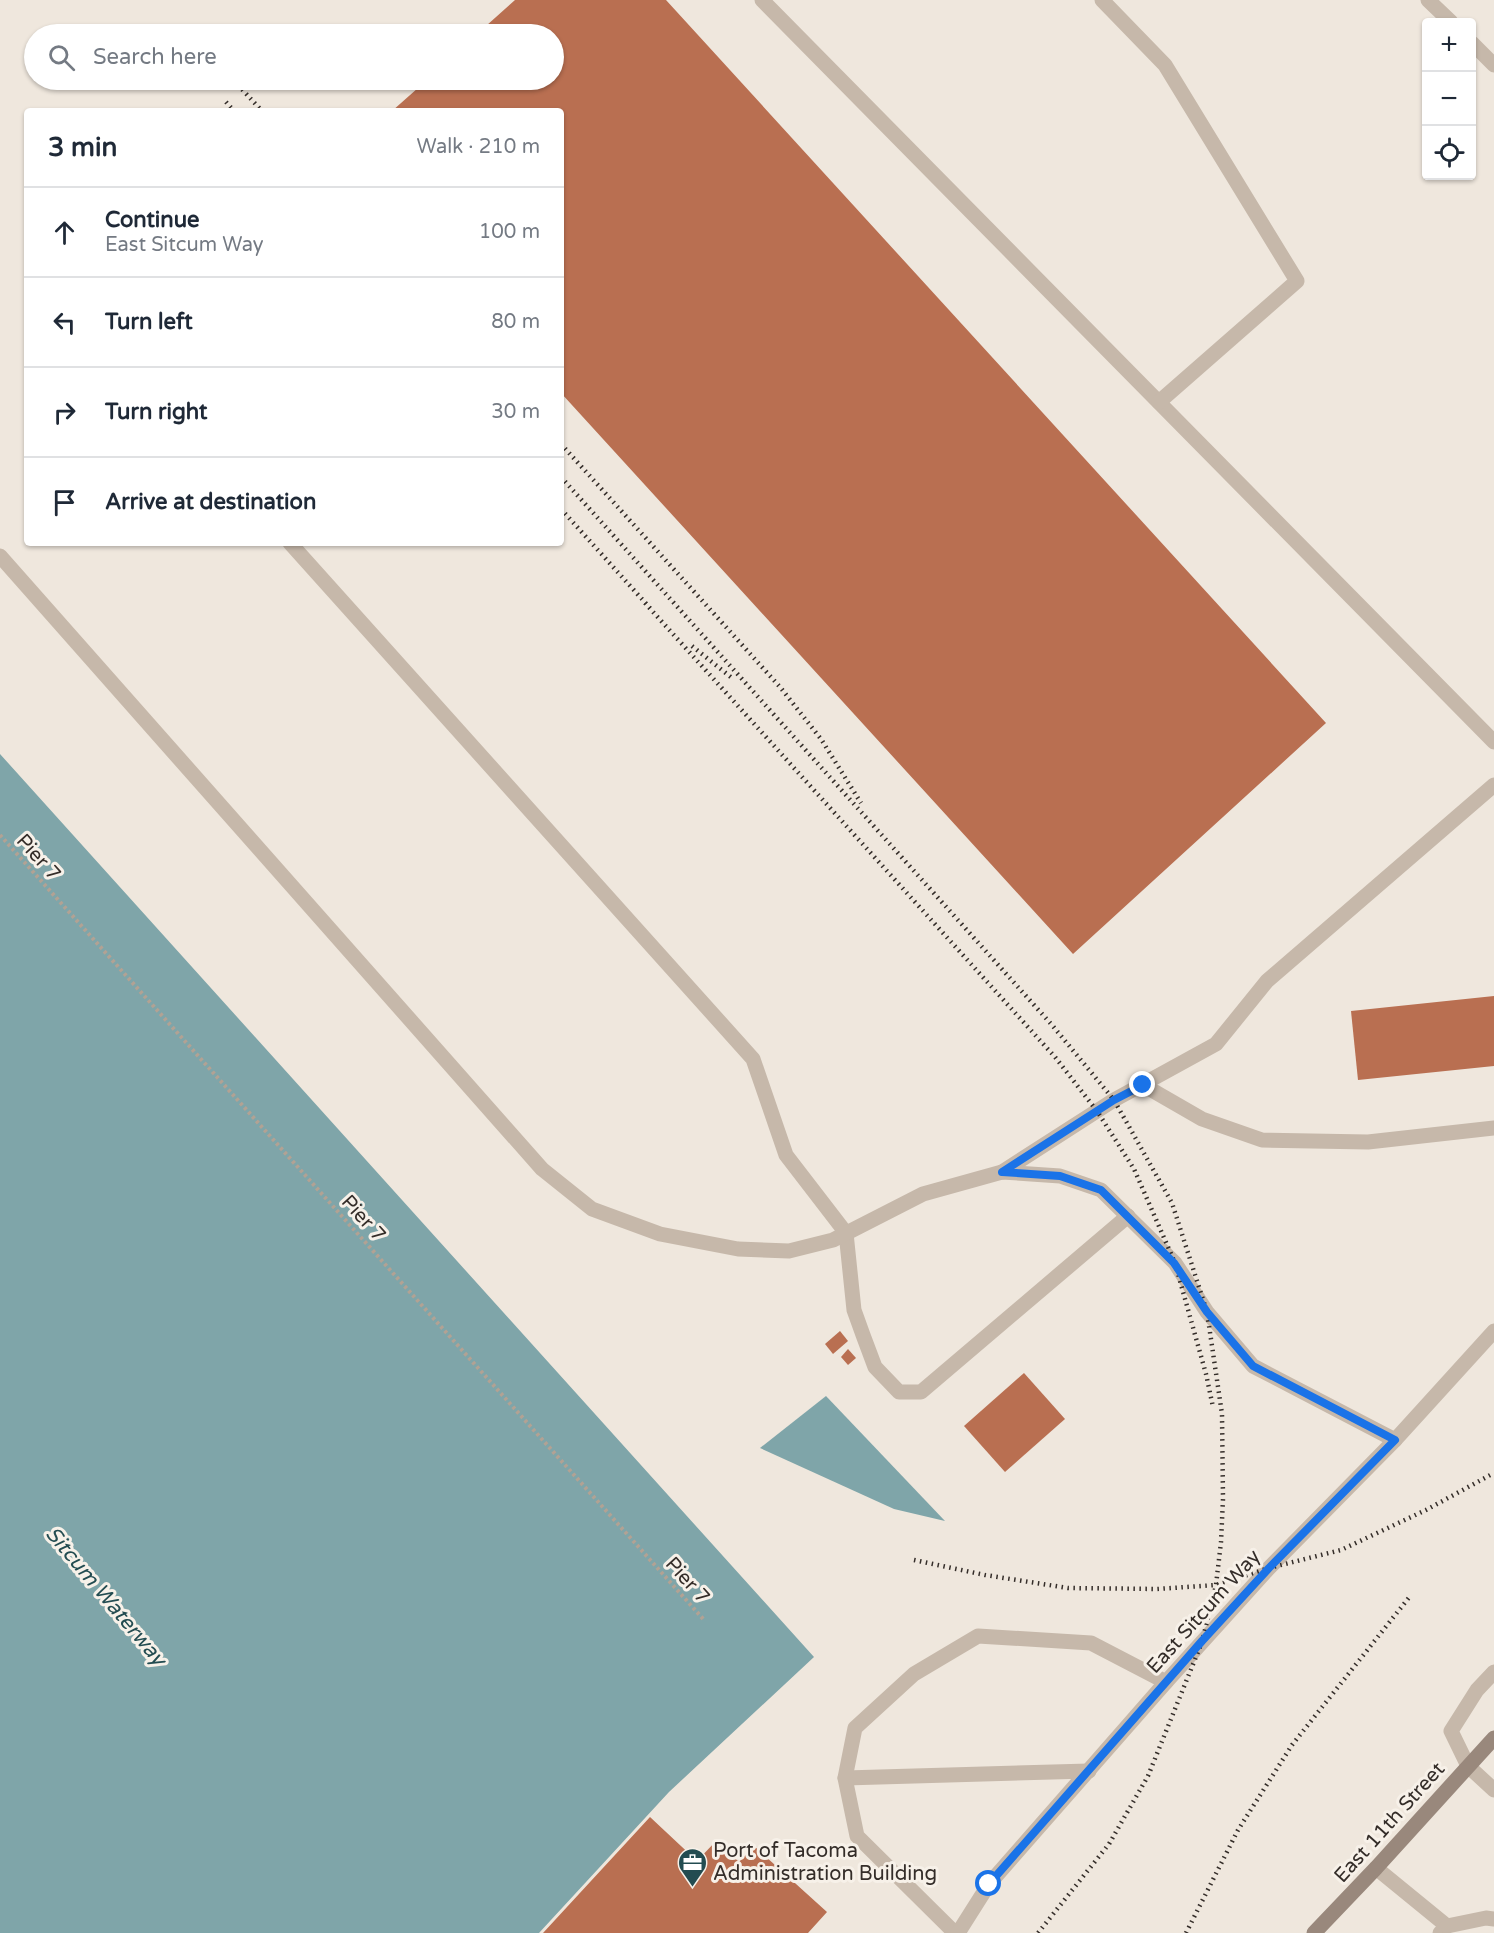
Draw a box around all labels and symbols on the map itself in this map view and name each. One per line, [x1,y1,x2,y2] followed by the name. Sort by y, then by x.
[11,829,66,886] street label: Pier 7
[1129,1071,1155,1097] route end
[336,1190,391,1247] street label: Pier 7
[40,1522,173,1673] water label: Sitcum Waterway
[1142,1545,1266,1679] street label: East Sitcum Way
[660,1552,715,1609] street label: Pier 7
[1329,1757,1450,1888] street label: East 11th Street
[713,1839,937,1886] place label: Port of Tacoma Administration Building
[676,1846,708,1888] office icon: Port of Tacoma Administration Building
[975,1870,1001,1896] route start

